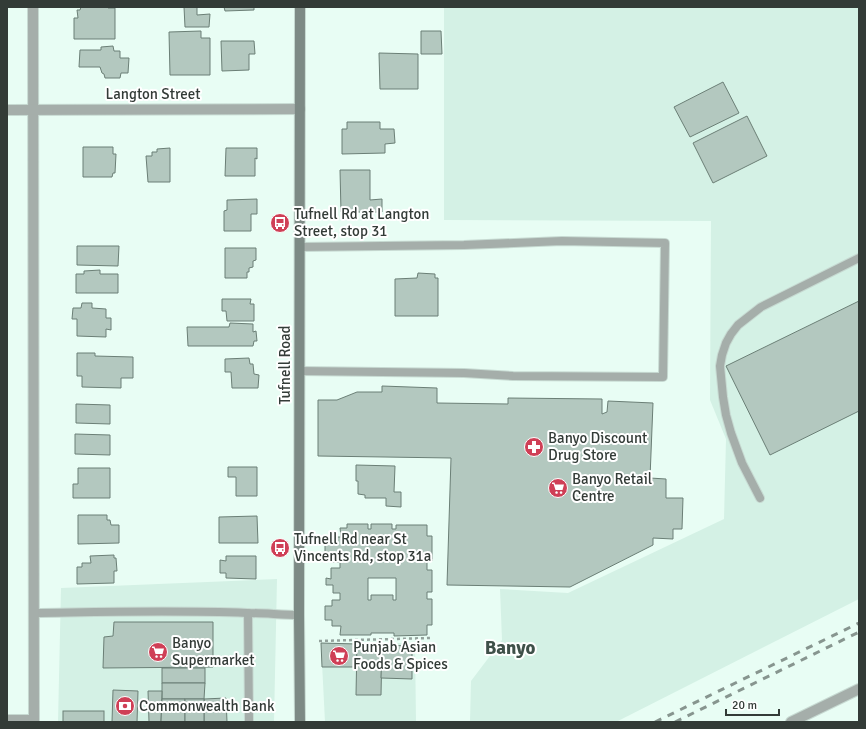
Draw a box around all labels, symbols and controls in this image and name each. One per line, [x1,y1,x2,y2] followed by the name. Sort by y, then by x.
[106,85,200,103] street label: Langton Street
[294,205,430,240] place label: Tufnell Rd at Langton Street, stop 31
[269,212,291,234] bus stop icon: Tufnell Rd at Langton Street, stop 31
[276,325,294,405] street label: Tufnell Road
[548,429,647,464] place label: Banyo Discount Drug Store
[523,436,545,458] pharmacy icon: Banyo Discount Drug Store
[572,470,652,505] place label: Banyo Retail Centre
[547,477,569,499] supermarket icon: Banyo Retail Centre
[294,530,431,565] place label: Tufnell Rd near St Vincents Rd, stop 31a
[269,537,291,559] bus stop icon: Tufnell Rd near St Vincents Rd, stop 31a
[172,634,255,669] place label: Banyo Supermarket
[485,636,535,660] district label: Banyo
[353,638,448,673] place label: Punjab Asian Foods & Spices
[147,641,169,663] supermarket icon: Banyo Supermarket
[328,645,350,667] supermarket icon: Punjab Asian Foods & Spices
[726,691,779,717] scale bar
[114,695,136,717] bank icon: Commonwealth Bank
[139,697,275,715] place label: Commonwealth Bank
[732,698,757,713] text: 20 m

